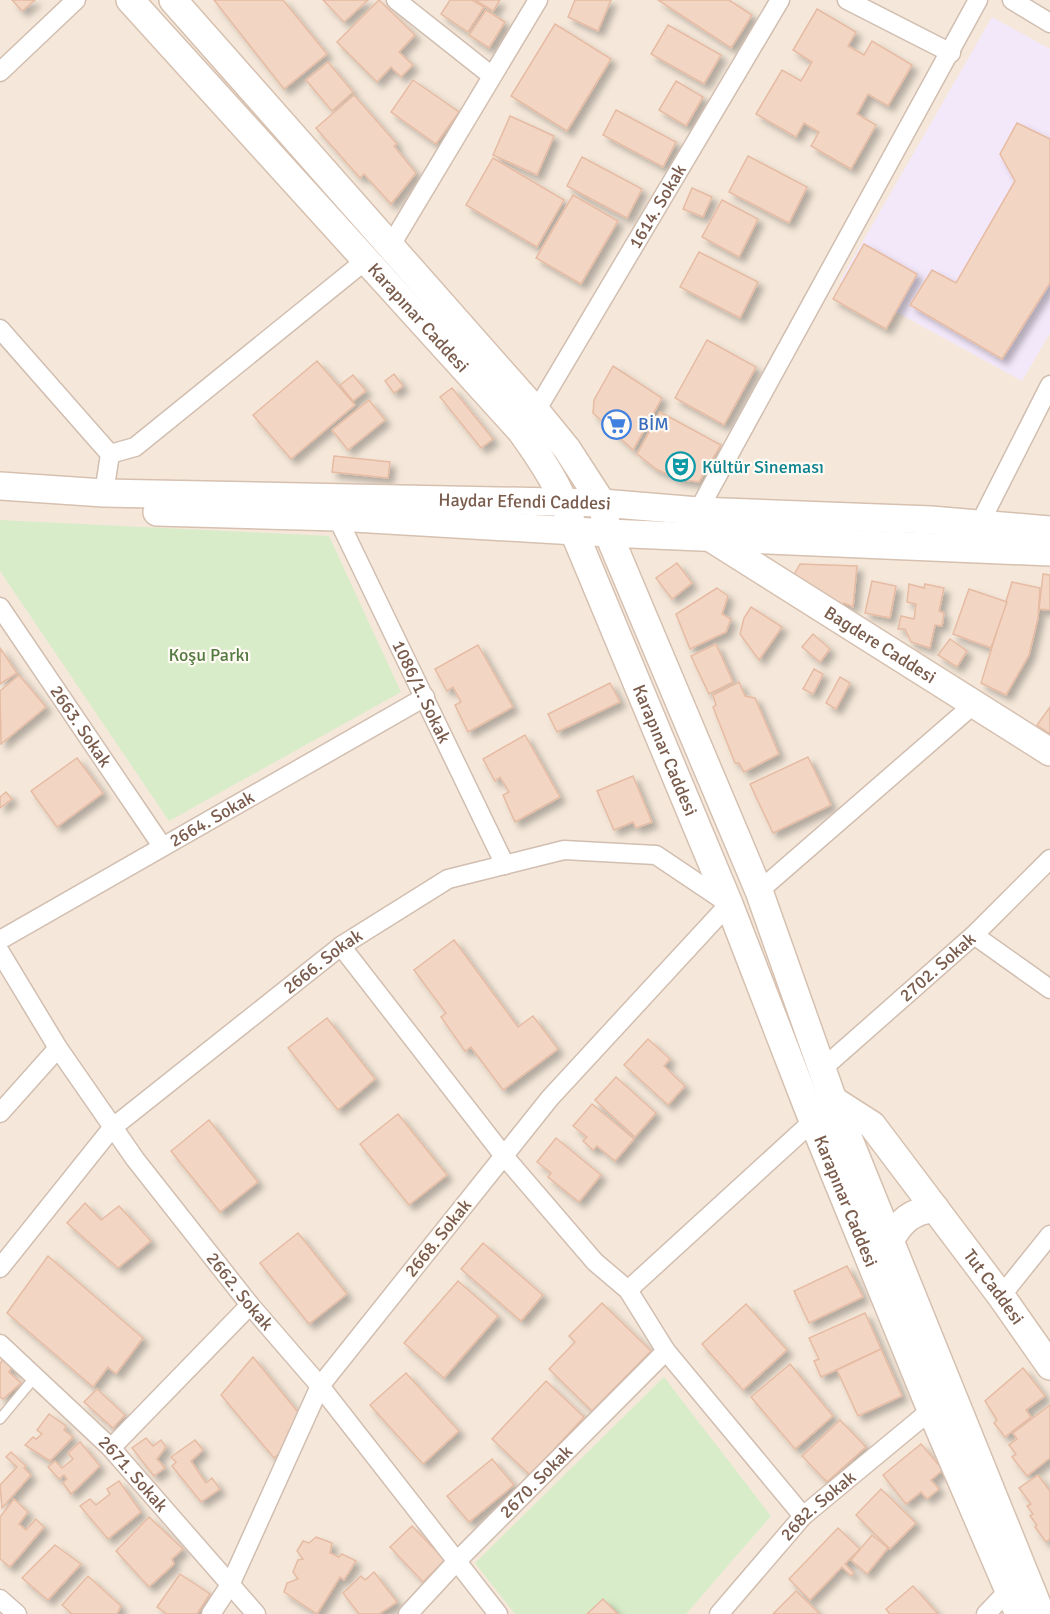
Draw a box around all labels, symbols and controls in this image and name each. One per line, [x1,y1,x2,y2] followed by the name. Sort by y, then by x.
[624,160,691,252] street label: 1614. Sokak
[363,258,474,377] street label: Karapınar Caddesi
[601,408,633,440] supermarket icon: BİM
[638,413,669,435] place label: BİM
[665,451,697,483] theatre icon: Kültür Sineması
[702,456,824,478] place label: Kültür Sineması
[438,489,612,515] street label: Haydar Efendi Caddesi
[820,601,940,688] street label: Bagdere Caddesi
[387,637,455,747] street label: 1086/1. Sokak
[169,644,249,666] park label: Koşu Parkı
[45,681,116,771] street label: 2663. Sokak
[628,681,702,819] street label: Karapınar Caddesi
[165,786,258,852] street label: 2664. Sokak
[279,924,367,999] street label: 2666. Sokak
[895,928,980,1007] street label: 2702. Sokak
[809,1132,882,1270] street label: Karapınar Caddesi
[400,1195,476,1281] street label: 2668. Sokak
[959,1245,1029,1329] street label: Tut Caddesi
[202,1248,278,1335] street label: 2662. Sokak
[94,1431,173,1516] street label: 2671. Sokak
[495,1441,577,1523] street label: 2670. Sokak
[776,1466,860,1545] street label: 2682. Sokak

